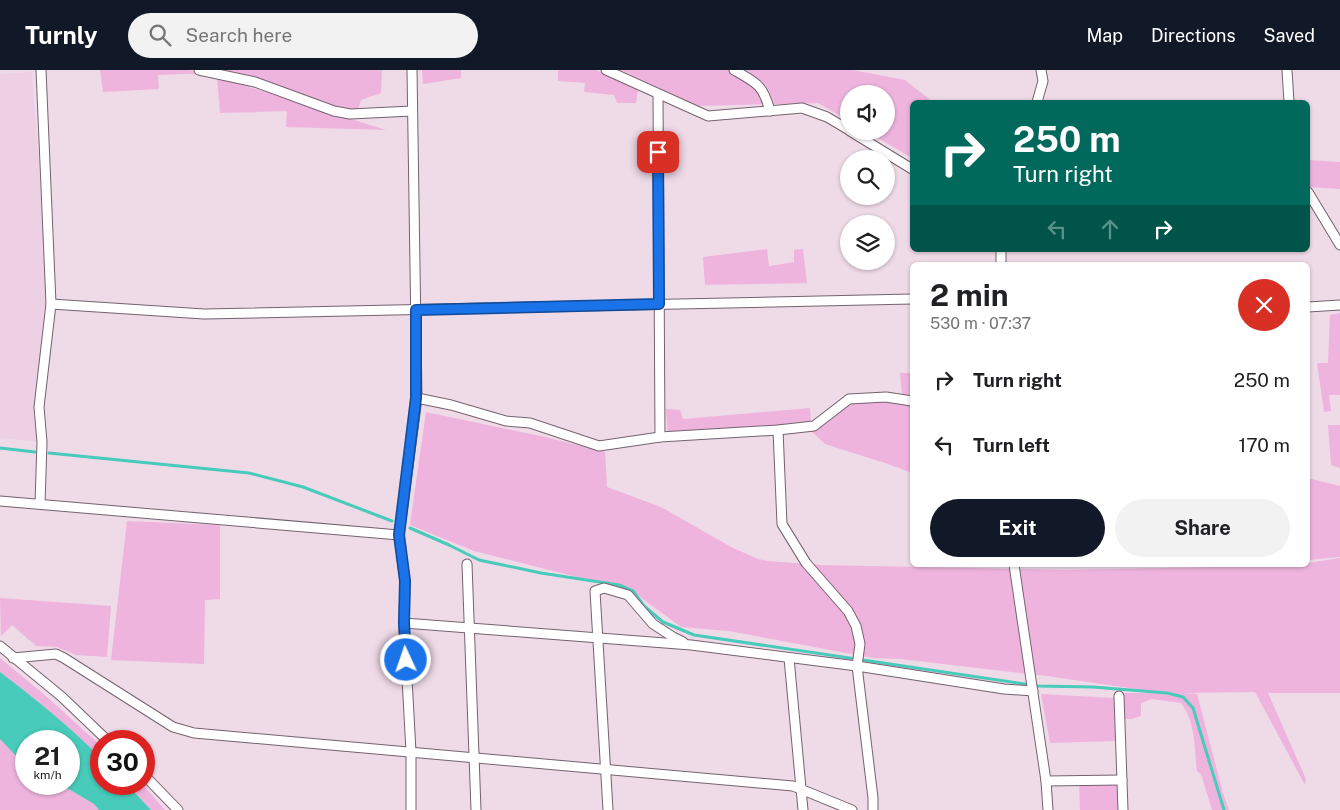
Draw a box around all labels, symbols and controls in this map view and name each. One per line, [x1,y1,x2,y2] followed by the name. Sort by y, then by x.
[128,13,478,58] search box
[25,21,98,49] text: Turnly
[146,21,174,49] icon: search
[186,24,292,46] text: Search here
[1086,25,1123,46] text: Map
[1151,25,1236,46] text: Directions
[1264,25,1315,46] text: Saved
[840,85,895,270] map controls
[840,85,895,140] button: sound
[1013,119,1121,160] text: 250 m
[930,120,995,185] icon: right
[637,131,679,173] pin
[644,138,672,166] icon: arrive
[840,150,895,205] button: search
[1013,161,1113,187] text: Turn right
[840,215,895,270] button: layers
[1043,215,1071,243] icon: left
[1096,215,1124,243] icon: ahead
[1149,215,1177,243] icon: right
[930,277,1009,313] text: 2 min
[1238,279,1290,331] button: close
[930,314,1031,333] text: 530 m · 07:37
[930,366,958,394] icon: right
[973,369,1062,391] text: Turn right
[1234,369,1290,391] text: 250 m
[930,431,958,459] icon: left
[973,434,1050,456] text: Turn left
[1239,434,1290,456] text: 170 m
[930,499,1105,557] button: Exit
[1115,499,1290,557] button: Share
[379,633,431,685] position arrow
[90,730,155,795] speed limit sign: 30
[34,741,61,771] text: 21
[33,768,62,782] text: km/h

